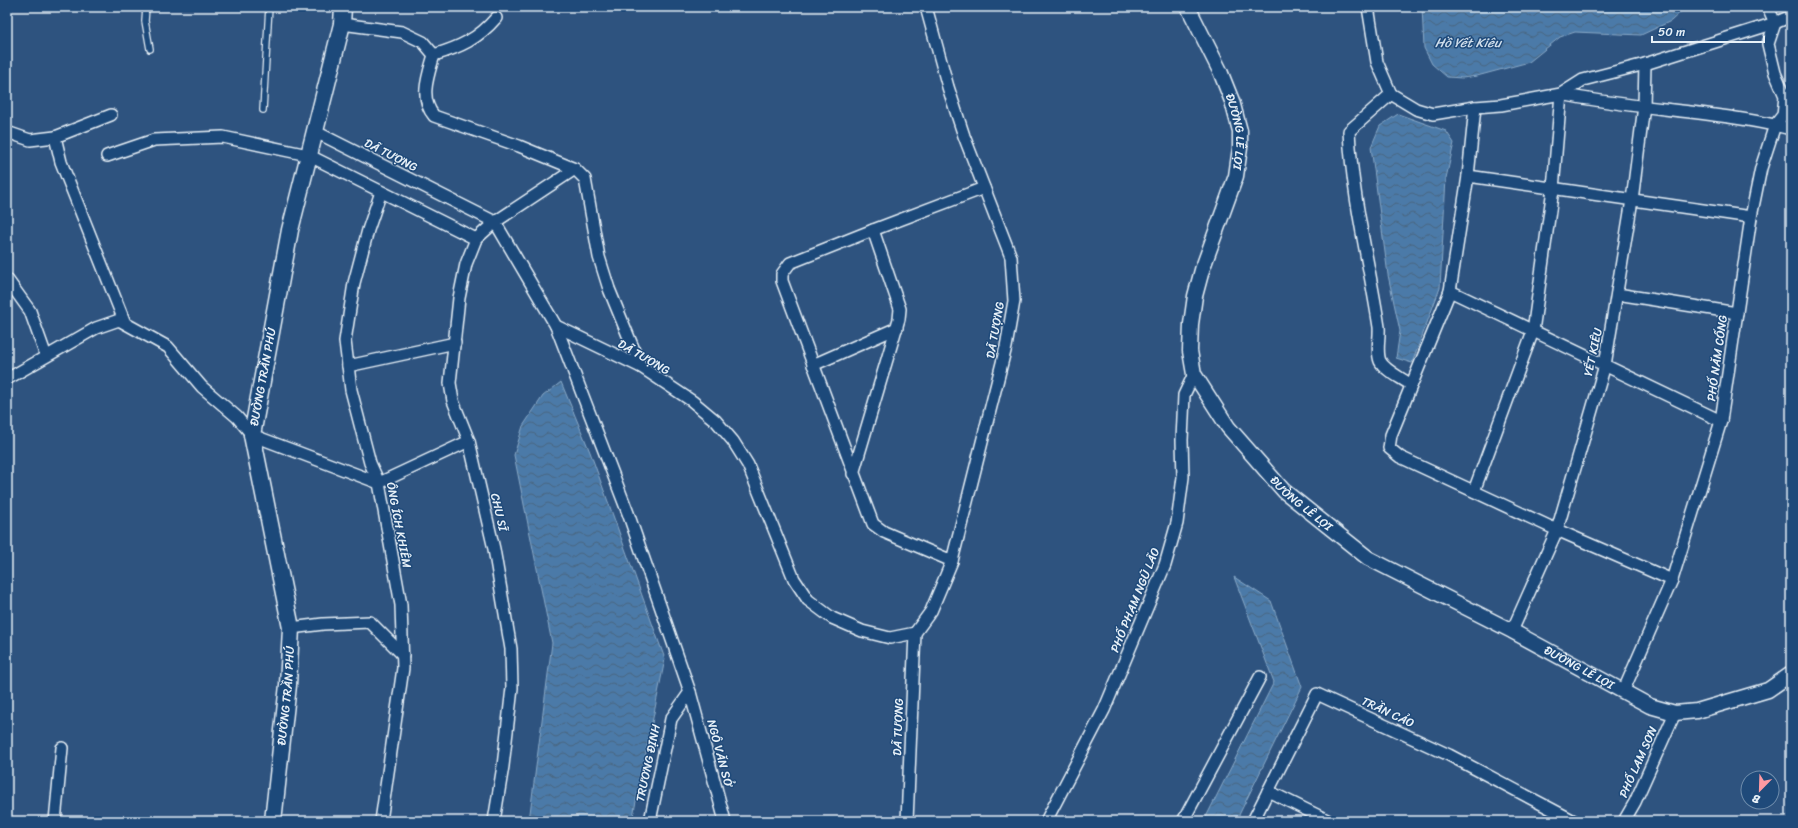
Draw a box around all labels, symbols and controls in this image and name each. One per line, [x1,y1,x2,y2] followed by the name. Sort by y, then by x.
[1652,18,1764,44] scale bar
[1658,21,1685,43] text: 50 m
[1435,31,1503,54] water label: Hồ Yết Kiêu
[1219,90,1251,172] street label: ĐƯỜNG LÊ LỢI
[360,132,422,178] street label: DÃ TƯỢNG
[979,300,1011,360] street label: DÃ TƯỢNG
[1700,313,1734,403] street label: PHỐ NĂM CỐNG
[243,325,283,428] street label: ĐƯỜNG TRẦN PHÚ
[1577,326,1609,378] street label: YẾT KIÊU
[614,333,674,381] street label: DÃ TƯỢNG
[1264,471,1339,538] street label: ĐƯỜNG LÊ LỢI
[380,480,418,570] street label: ÔNG ÍCH KHIÊM
[484,491,514,534] street label: CHU SĨ
[1104,544,1166,656] street label: PHỐ PHẠM NGŨ LÃO
[1540,639,1619,696] street label: ĐƯỜNG LÊ LỢI
[270,644,301,746] street label: ĐƯỜNG TRẦN PHÚ
[1358,690,1418,734] street label: TRẦN CẢO
[886,698,910,756] street label: DÃ TƯỢNG
[700,717,740,791] street label: NGÔ VĂN SỞ
[629,722,667,804] street label: TRƯƠNG ĐỊNH
[1612,722,1664,801] street label: PHỐ LAM SƠN
[1740,770,1780,810] north arrow
[1749,789,1763,809] text: B

